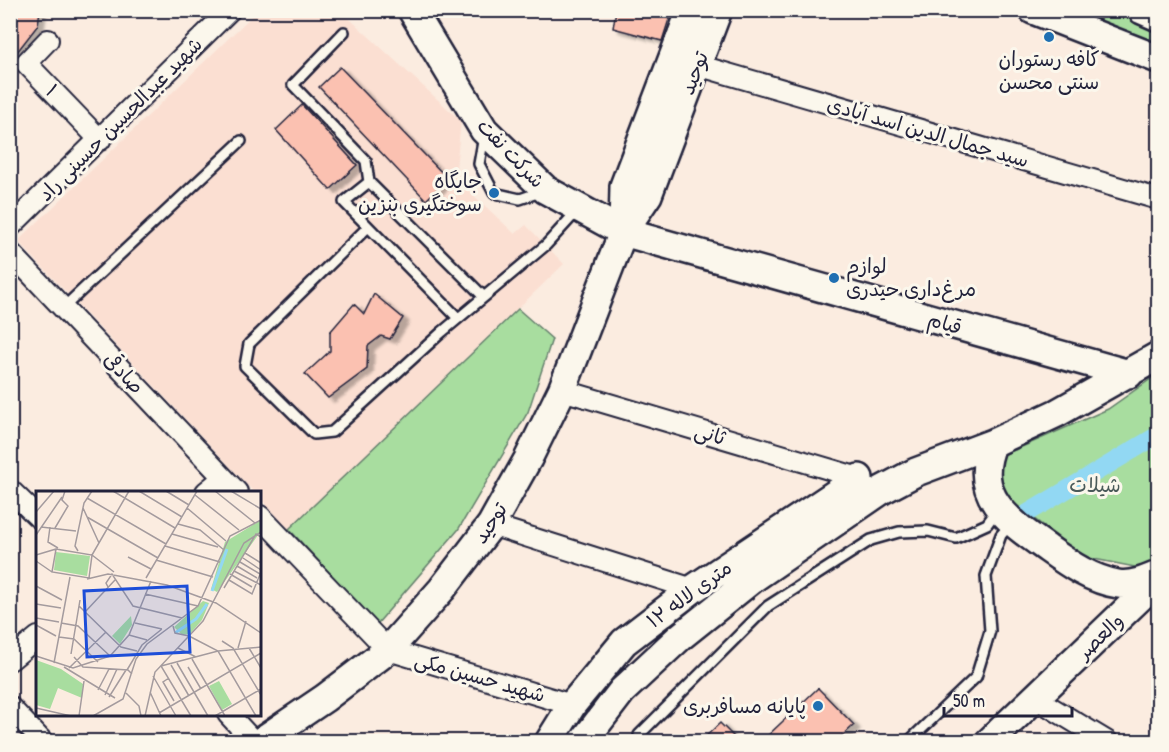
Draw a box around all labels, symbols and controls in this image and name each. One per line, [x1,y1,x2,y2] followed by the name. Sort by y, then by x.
[1042,30,1056,44] marker: کافه رستوران سنتی محسن
[32,31,208,207] street label: شهید عبدالحسین حسینی راد
[999,45,1099,95] place label: کافه رستوران سنتی محسن
[673,47,714,98] street label: توحید
[40,78,65,102] street label: ۱
[824,90,1032,173] street label: سید جمال الدین اسد آبادی
[472,112,551,193] street label: شرکت نفت
[358,167,482,217] place label: جایگاه سوختگیرى بنزین
[487,186,501,200] marker: جایگاه سوختگیرى بنزین
[846,252,976,303] place label: لوازم مرغ‌داری حیدری
[827,271,841,285] marker: لوازم مرغ‌داری حیدری
[924,305,965,342] street label: قیام
[98,346,151,399] street label: صادقی
[692,416,730,451] street label: ثانی
[1069,471,1121,498] park label: شیلات
[36,491,261,716] inset map
[466,497,513,549] street label: توحید
[641,554,737,634] street label: ۱۲ متری لاله
[1069,607,1129,666] street label: والعصر
[412,645,549,708] street label: شهید حسین مکی
[944,680,1072,718] scale bar
[953,688,985,713] text: 50 m
[683,692,806,719] place label: پایانه مسافربری
[811,699,825,713] marker: پایانه مسافربری

